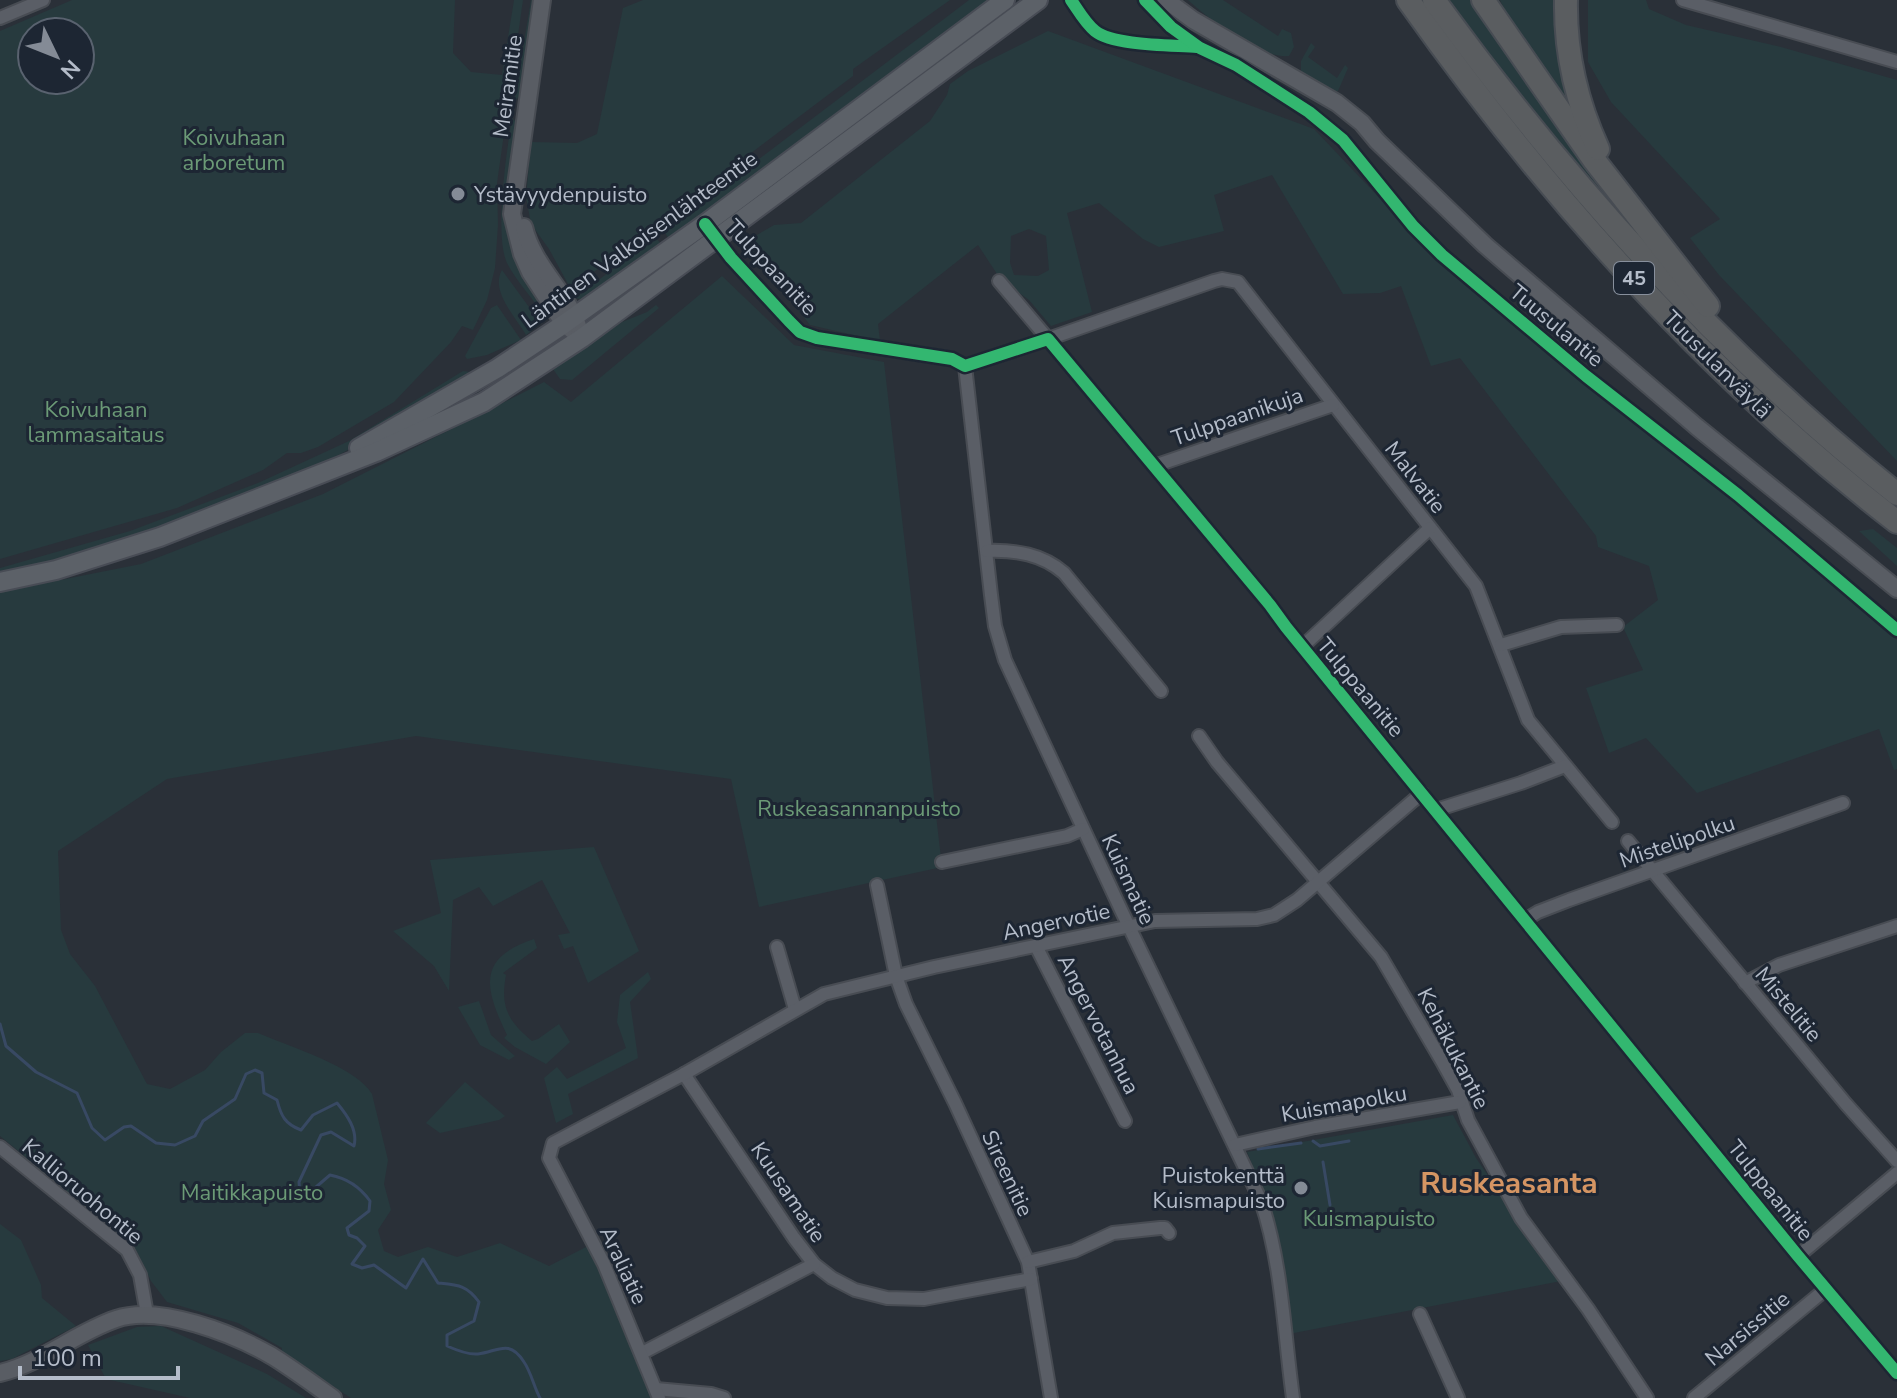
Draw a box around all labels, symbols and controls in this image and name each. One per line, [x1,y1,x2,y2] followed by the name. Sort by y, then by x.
[16,16,96,96] north arrow
[486,33,530,139] street label: Meiramitie
[53,53,86,85] text: N
[183,123,285,178] park label: Koivuhaan arboretum
[516,144,764,336] street label: Läntinen Valkoisenlähteentie
[473,180,647,210] place label: Ystävyydenpuisto
[449,185,467,203] marker: Ystävyydenpuisto
[719,213,824,322] street label: Tulppaanitie
[1614,262,1654,294] road number: 45
[1503,277,1610,374] street label: Tuusulantie
[1656,304,1778,426] street label: Tuusulanväylä
[1168,380,1307,453] street label: Tulppaanikuja
[27,395,165,450] park label: Koivuhaan lammasaitaus
[1378,435,1453,520] street label: Malvatie
[1310,631,1411,744] street label: Tulppaanitie
[757,794,961,824] park label: Ruskeasannanpuisto
[1616,808,1739,876] street label: Mistelipolku
[1094,829,1162,930] street label: Kuismatie
[1000,896,1113,948] street label: Angervotie
[1050,949,1146,1100] street label: Angervotanhua
[1748,961,1829,1049] street label: Mistelitie
[1410,983,1496,1114] street label: Kehäkukantie
[1279,1078,1409,1130] street label: Kuismapolku
[974,1125,1040,1221] street label: Sireenitie
[15,1132,149,1251] street label: Kallioruohontie
[1720,1134,1820,1247] street label: Tulppaanitie
[743,1136,833,1249] street label: Kuusamatie
[1152,1161,1285,1216] place label: Puistokenttä Kuismapuisto
[1420,1163,1598,1204] district label: Ruskeasanta
[181,1178,323,1208] park label: Maitikkapuisto
[1292,1179,1310,1197] marker: Puistokenttä Kuismapuisto
[1303,1204,1435,1234] park label: Kuismapuisto
[592,1221,654,1309] street label: Araliatie
[1699,1284,1796,1373] street label: Narsissitie
[20,1330,178,1380] scale bar
[32,1342,102,1374] text: 100 m

